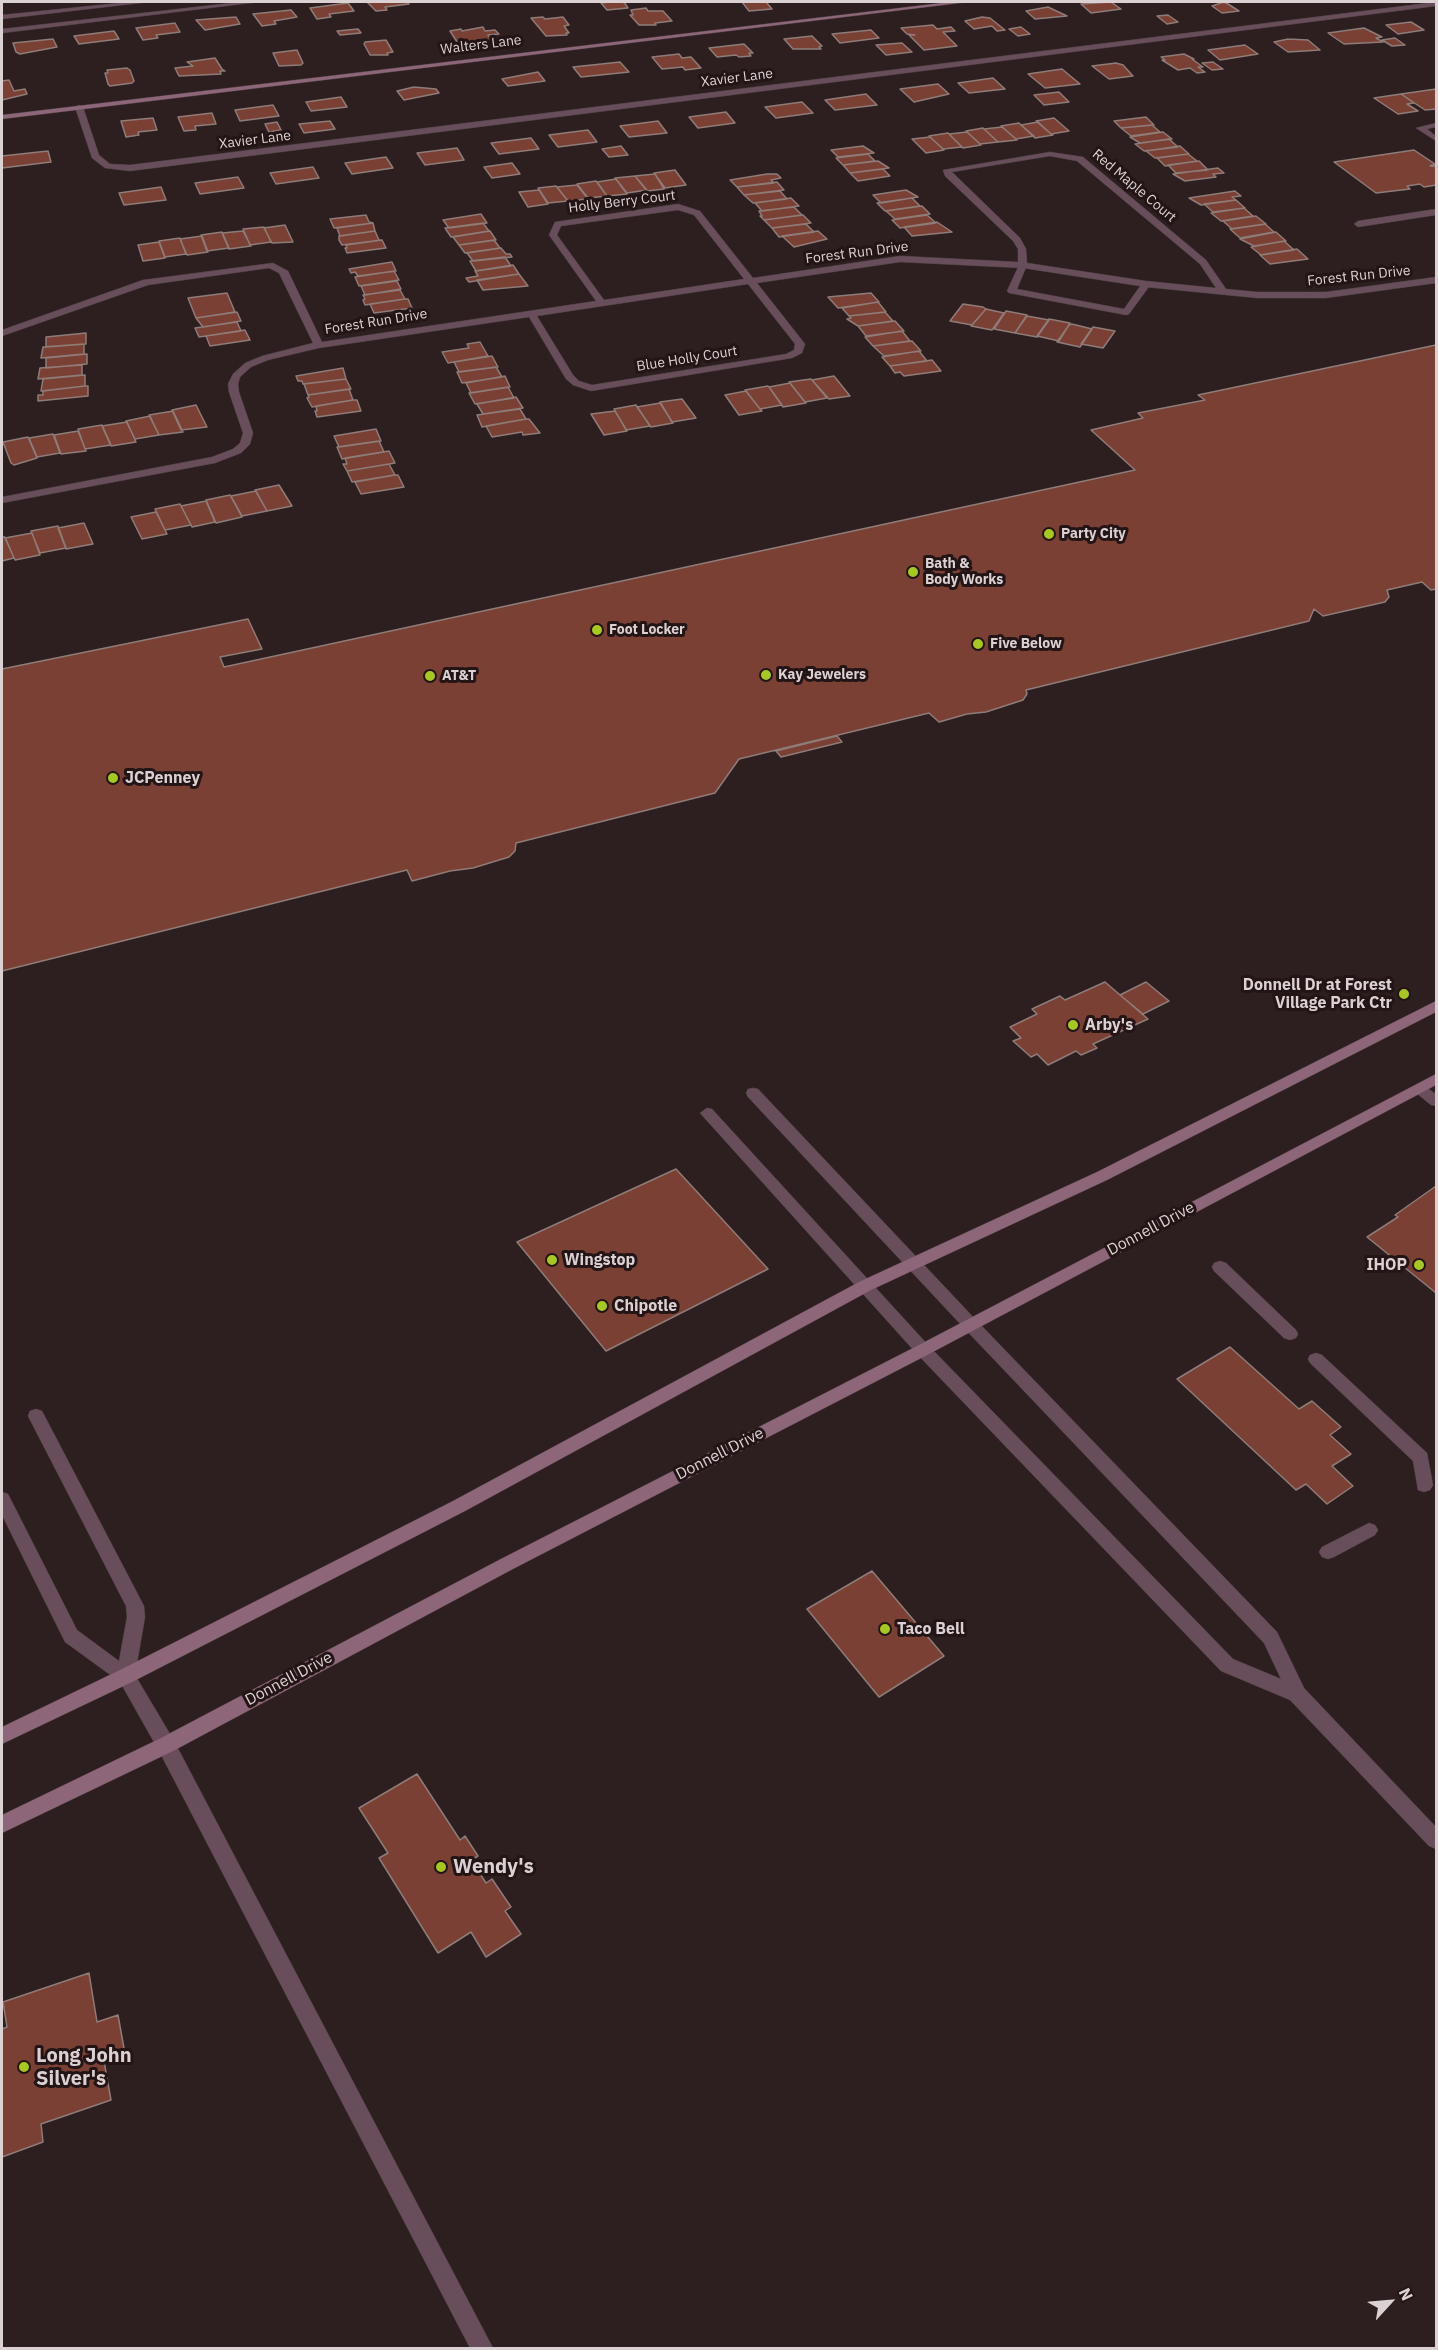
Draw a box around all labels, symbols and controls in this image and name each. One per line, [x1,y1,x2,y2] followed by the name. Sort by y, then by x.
[440,32,522,58] street label: Walters Lane
[700,65,774,91] street label: Xavier Lane
[218,127,292,153] street label: Xavier Lane
[1089,146,1179,226] street label: Red Maple Court
[568,187,676,217] street label: Holly Berry Court
[805,238,909,268] street label: Forest Run Drive
[1307,262,1411,290] street label: Forest Run Drive
[323,306,429,338] street label: Forest Run Drive
[635,343,739,375] street label: Blue Holly Court
[1061,526,1126,542] place label: Party City
[1042,527,1056,541] marker: Party City
[925,556,1003,588] place label: Bath & Body Works
[906,565,920,579] marker: Bath & Body Works
[609,622,685,638] place label: Foot Locker
[590,623,604,637] marker: Foot Locker
[990,636,1062,652] place label: Five Below
[971,637,985,651] marker: Five Below
[778,667,866,683] place label: Kay Jewelers
[442,668,476,684] place label: AT&T
[759,668,773,682] marker: Kay Jewelers
[423,669,437,683] marker: AT&T
[125,768,200,788] place label: JCPenney
[106,771,120,785] marker: JCPenney
[1243,975,1392,1013] place label: Donnell Dr at Forest Village Park Ctr
[1397,987,1411,1001] marker: Donnell Dr at Forest Village Park Ctr
[1085,1015,1133,1035] place label: Arby's
[1066,1018,1080,1032] marker: Arby's
[1104,1198,1198,1260] street label: Donnell Drive
[564,1250,635,1270] place label: Wingstop
[545,1253,559,1267] marker: Wingstop
[1367,1255,1407,1275] place label: IHOP
[1412,1258,1426,1272] marker: IHOP
[614,1296,677,1316] place label: Chipotle
[595,1299,609,1313] marker: Chipotle
[673,1424,767,1484] street label: Donnell Drive
[897,1619,965,1639] place label: Taco Bell
[878,1622,892,1636] marker: Taco Bell
[242,1648,336,1710] street label: Donnell Drive
[453,1855,534,1879] place label: Wendy's
[434,1860,448,1874] marker: Wendy's
[36,2044,132,2091] place label: Long John Silver's
[17,2060,31,2074] marker: Long John Silver's
[1360,2272,1420,2332] north arrow
[1395,2285,1418,2304] text: N

